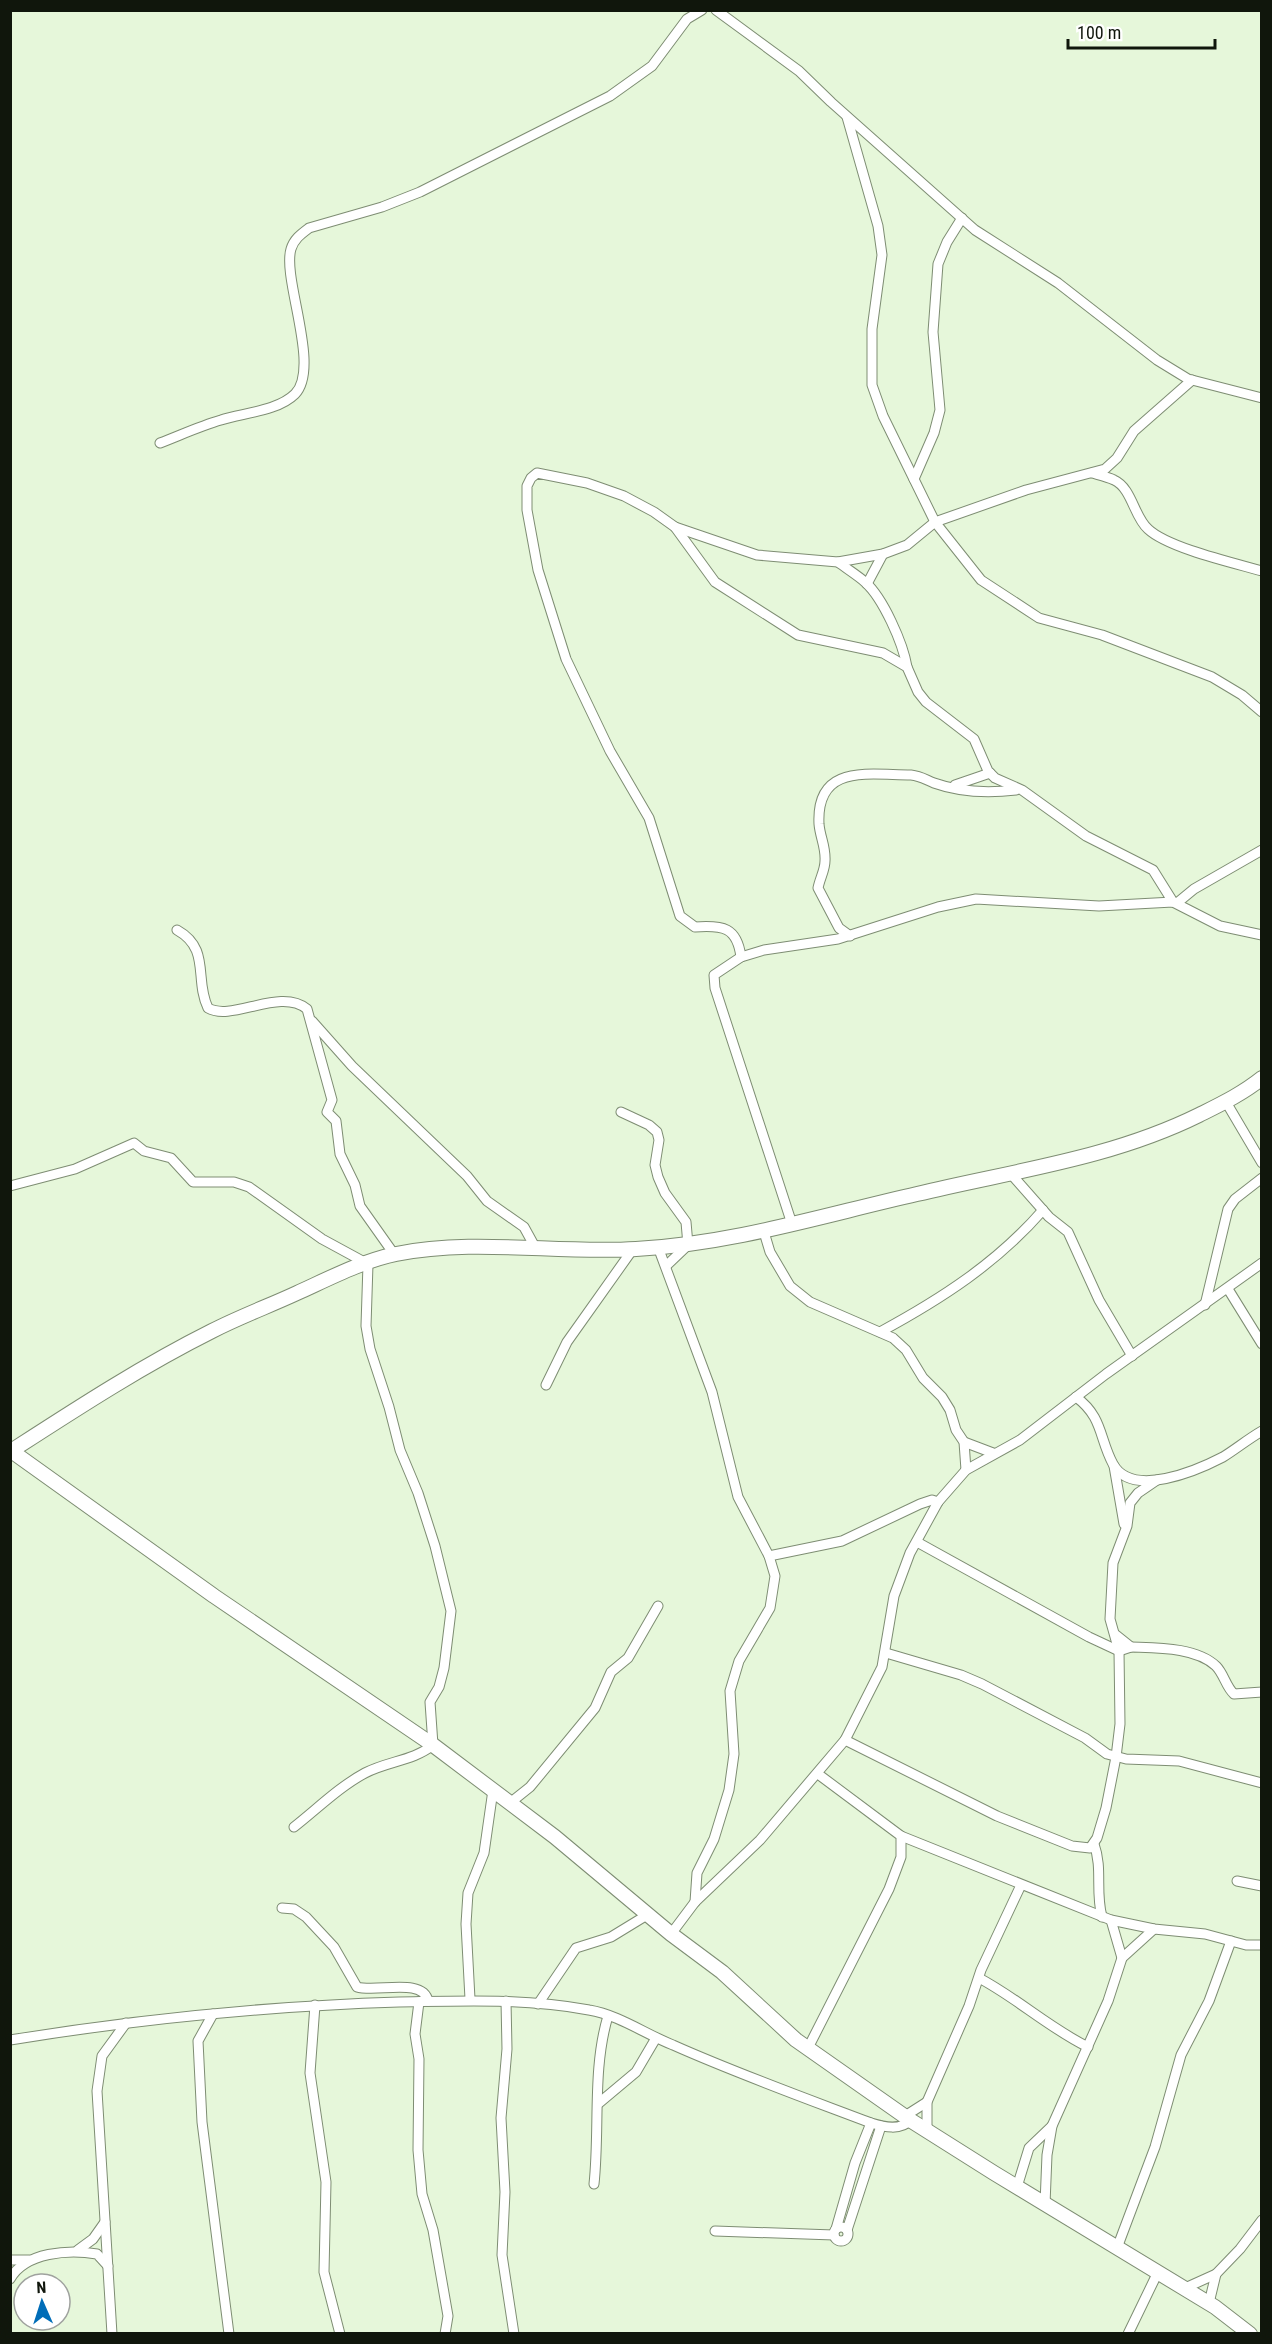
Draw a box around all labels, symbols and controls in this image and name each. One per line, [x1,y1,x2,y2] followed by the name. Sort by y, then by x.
[1068,12,1215,50] scale bar
[1077,22,1121,43] text: 100 m
[12,2272,72,2332] north arrow
[36,2278,47,2297] text: N

